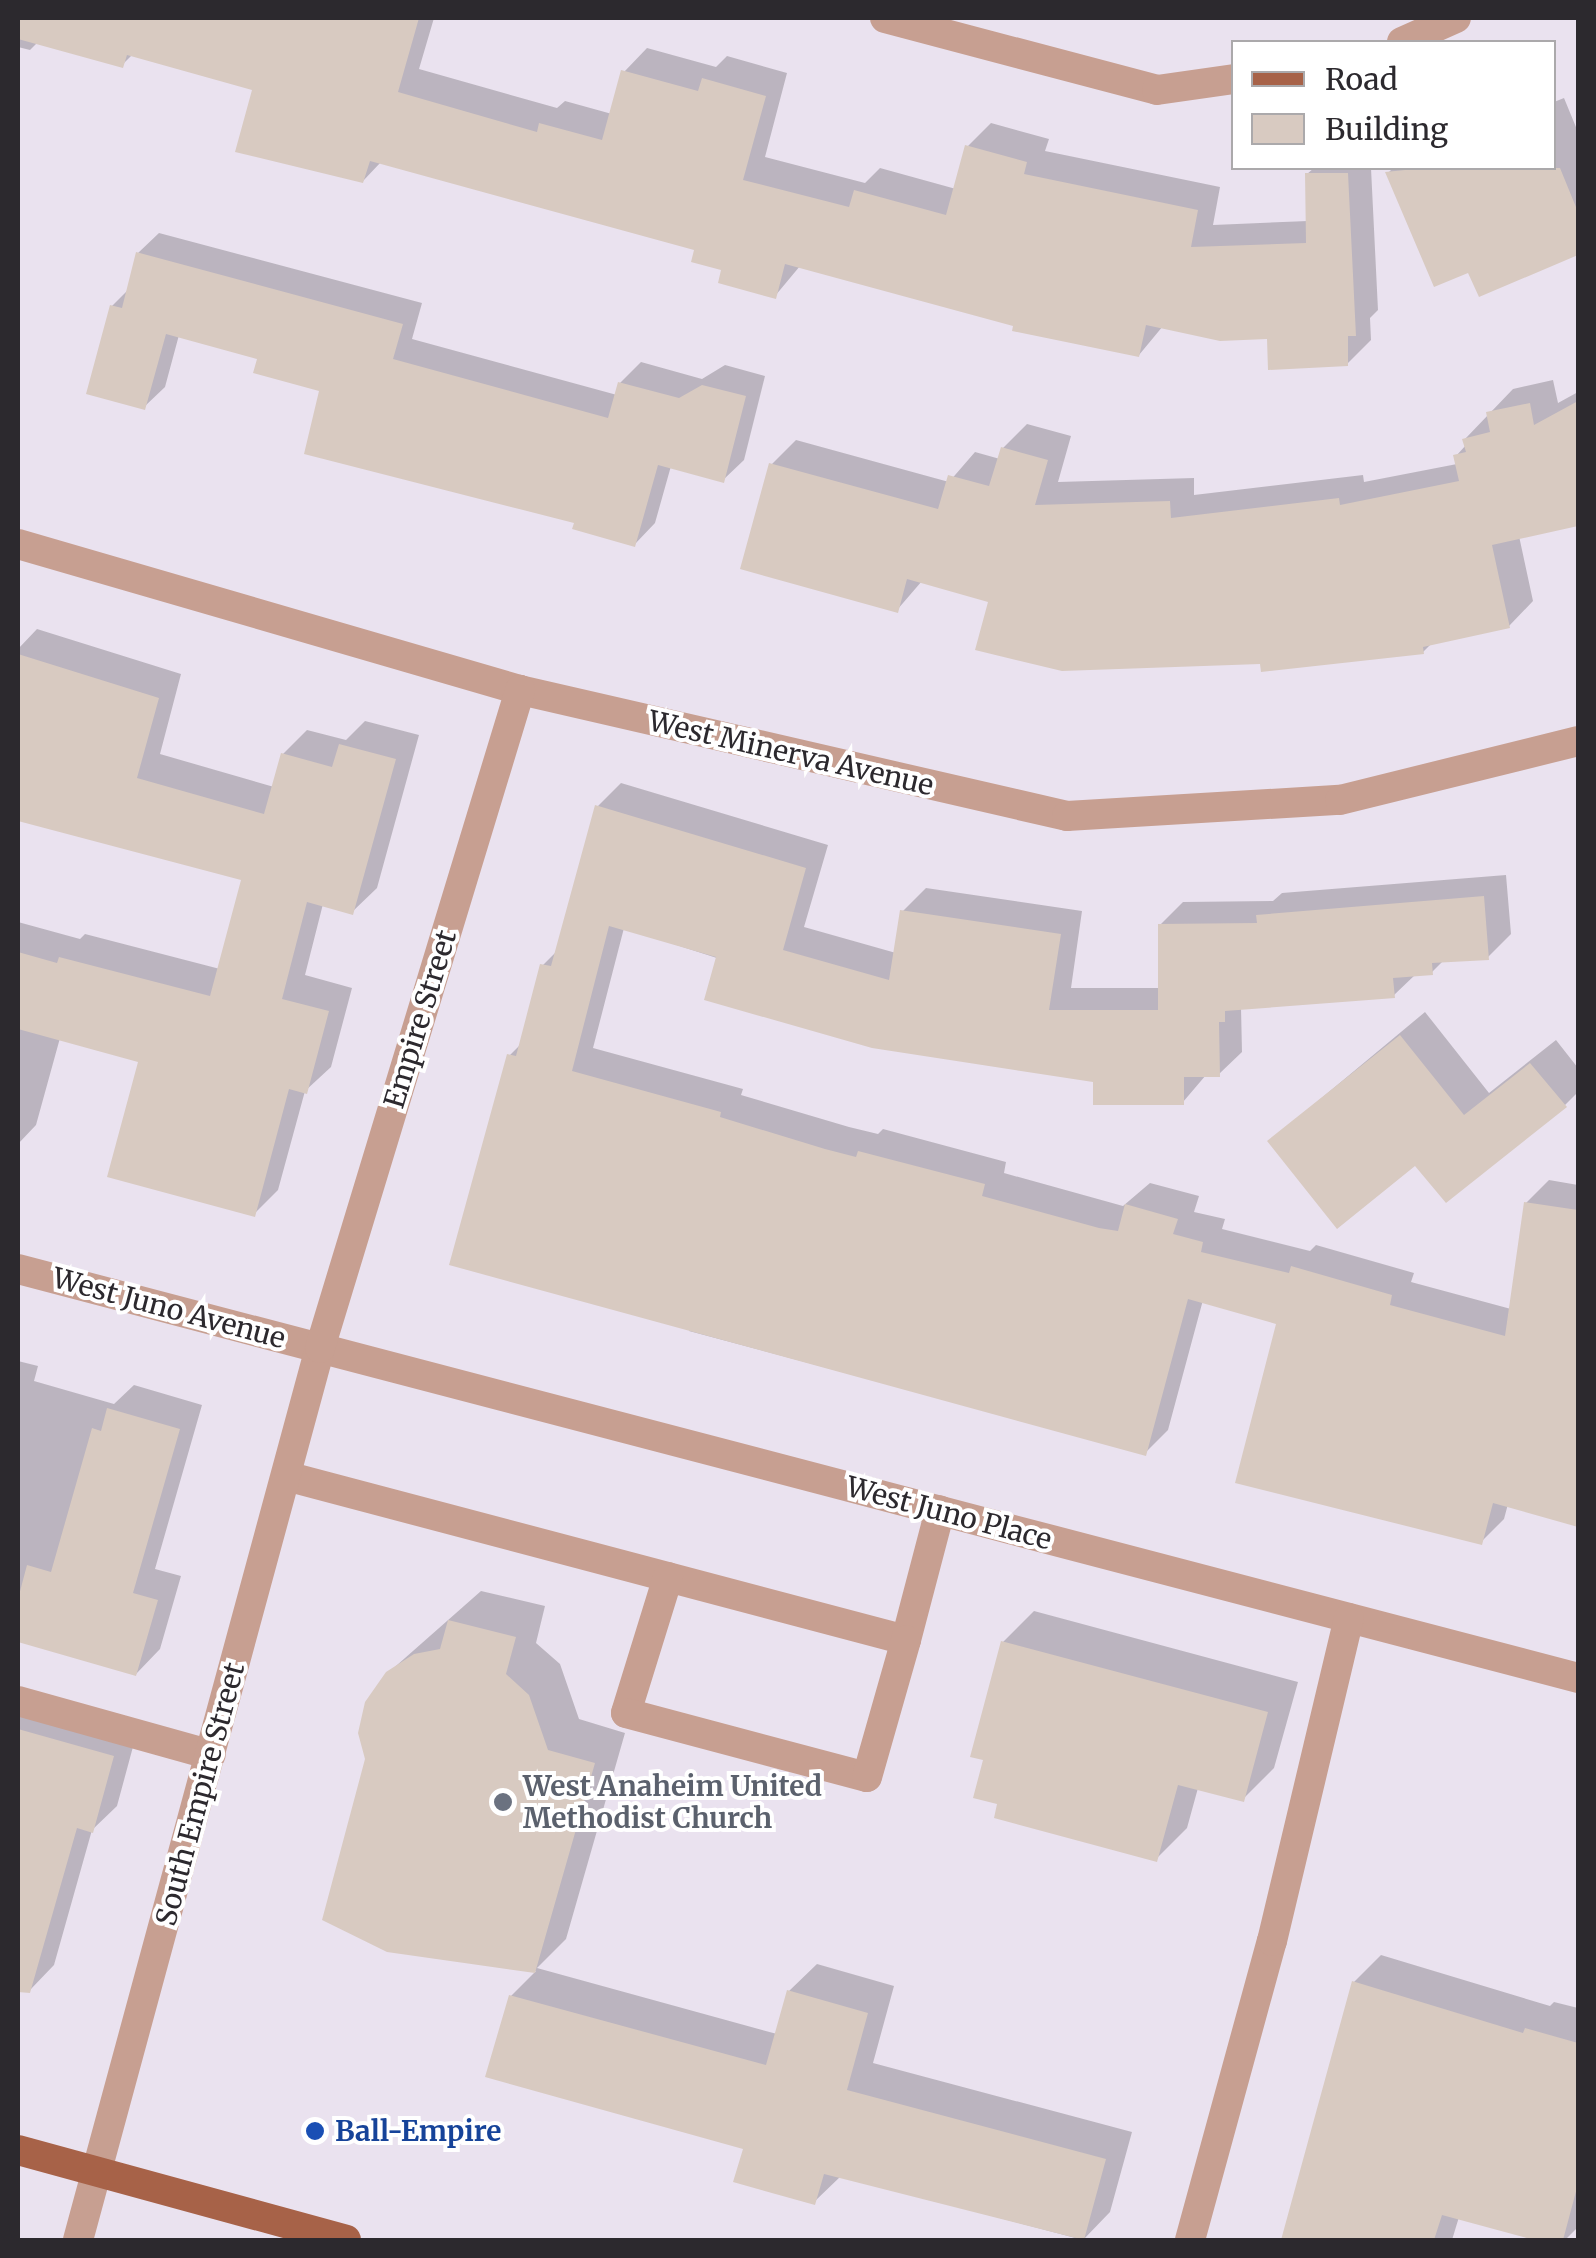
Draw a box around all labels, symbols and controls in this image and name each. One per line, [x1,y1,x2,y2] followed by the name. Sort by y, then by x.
[1231,40,1556,170] legend
[1325,60,1398,98] text: Road
[1325,110,1448,148] text: Building
[645,704,937,802] street label: West Minerva Avenue
[377,926,463,1112] street label: Empire Street
[49,1261,289,1355] street label: West Juno Avenue
[843,1469,1055,1557] street label: West Juno Place
[149,1659,251,1929] street label: South Empire Street
[523,1769,822,1835] place label: West Anaheim United Methodist Church
[492,1791,514,1813] marker: West Anaheim United Methodist Church
[335,2114,501,2148] place label: Ball-Empire
[304,2120,326,2142] marker: Ball-Empire

